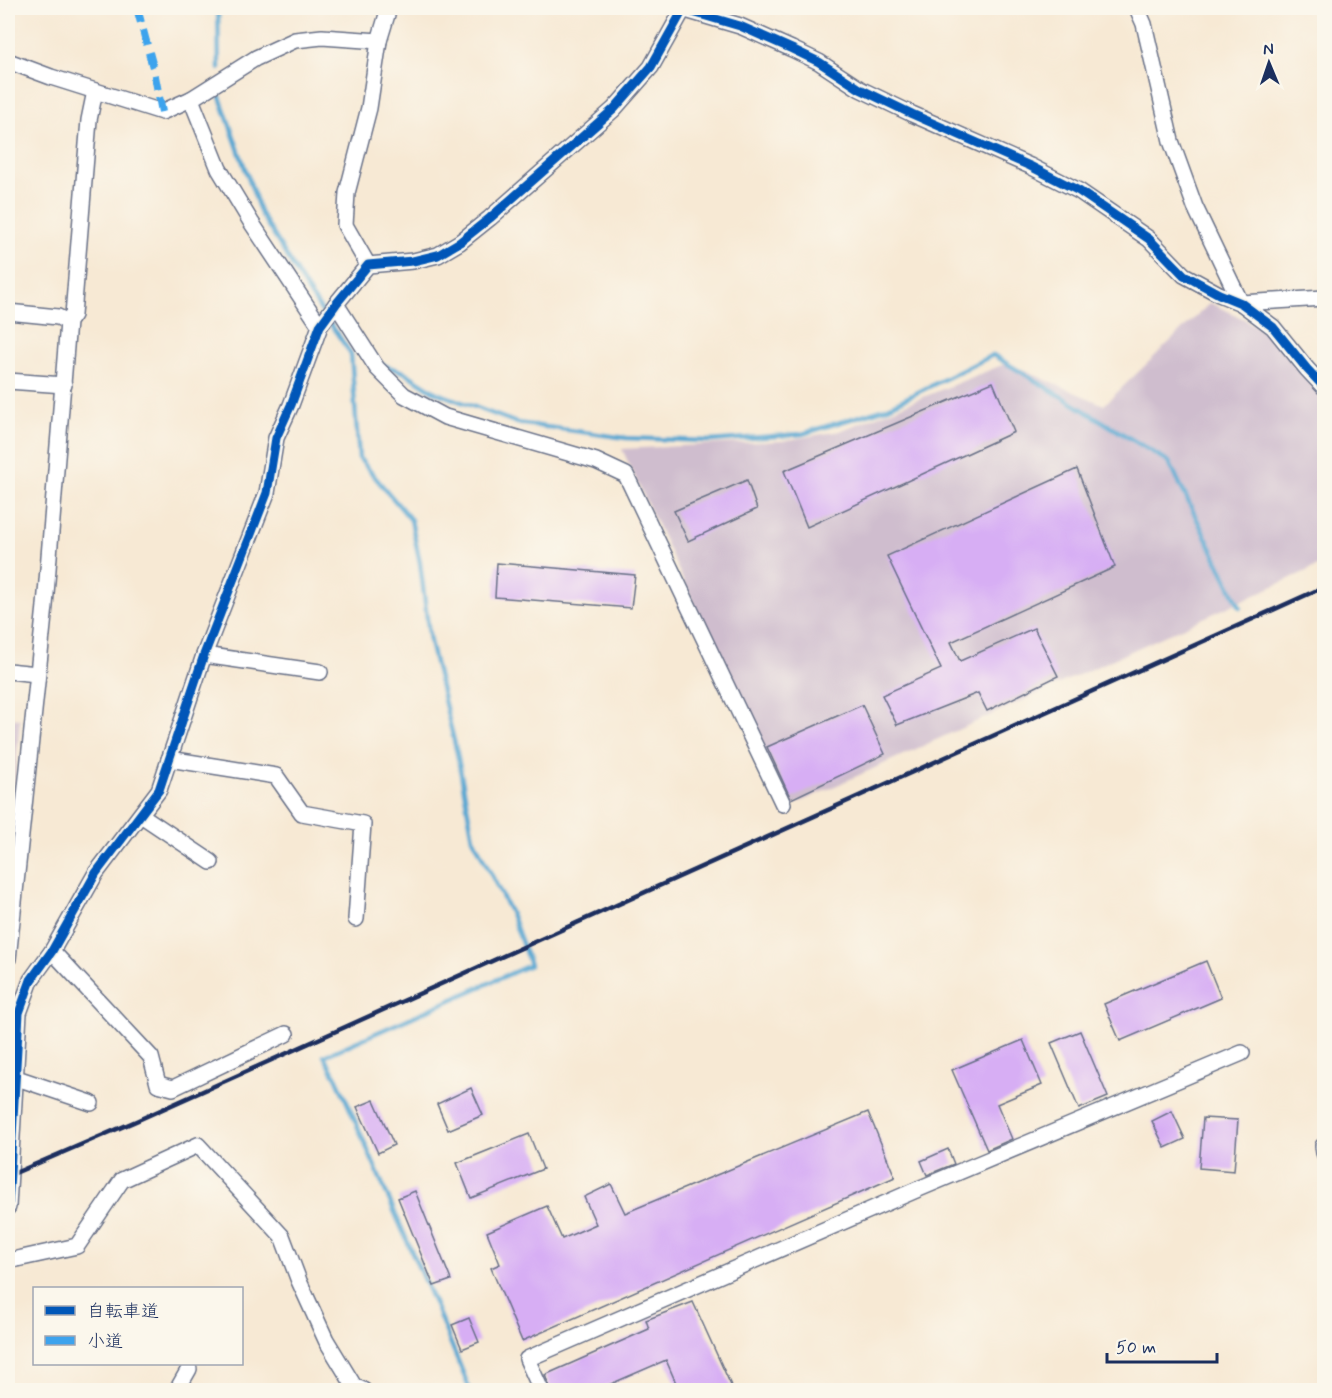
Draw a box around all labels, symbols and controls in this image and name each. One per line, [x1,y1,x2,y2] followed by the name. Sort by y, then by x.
[1239,33,1299,93] north arrow
[1263,39,1274,60] text: N
[33,1287,243,1365] legend
[87,1300,159,1324] text: 自転車道
[1107,1326,1216,1364] scale bar
[87,1330,123,1354] text: 小道
[1116,1336,1156,1360] text: 50 m

